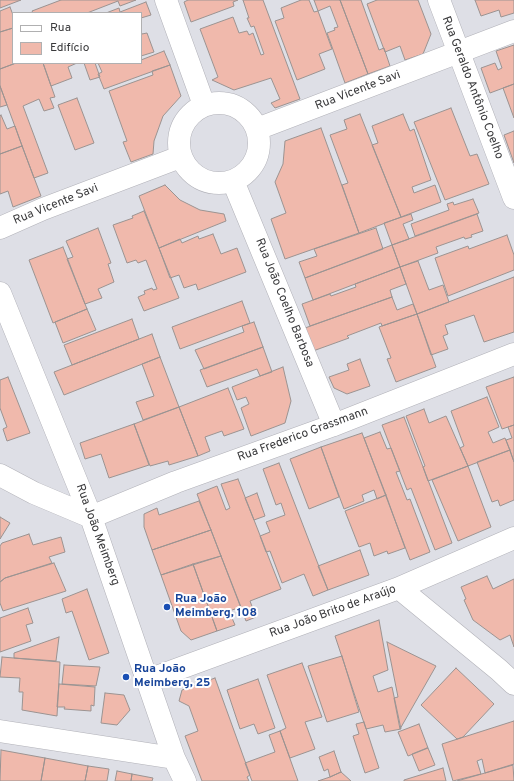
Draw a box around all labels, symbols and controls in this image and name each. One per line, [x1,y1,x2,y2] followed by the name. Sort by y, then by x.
[12,12,142,64] legend
[438,14,506,162] street label: Rua Geraldo Antônio Coelho
[50,20,71,36] text: Rua
[50,40,89,56] text: Edifício
[313,68,403,114] street label: Rua Vicente Savi
[11,181,101,229] street label: Rua Vicente Savi
[251,236,317,370] street label: Rua João Coelho Barbosa
[236,405,370,465] street label: Rua Frederico Grassmann
[72,482,122,588] street label: Rua João Meimberg
[268,582,398,642] street label: Rua João Brito de Araújo
[175,593,257,621] place label: Rua João Meimberg, 108
[162,602,172,612] marker: Rua João Meimberg, 108
[134,663,210,691] place label: Rua João Meimberg, 25
[121,672,131,682] marker: Rua João Meimberg, 25

